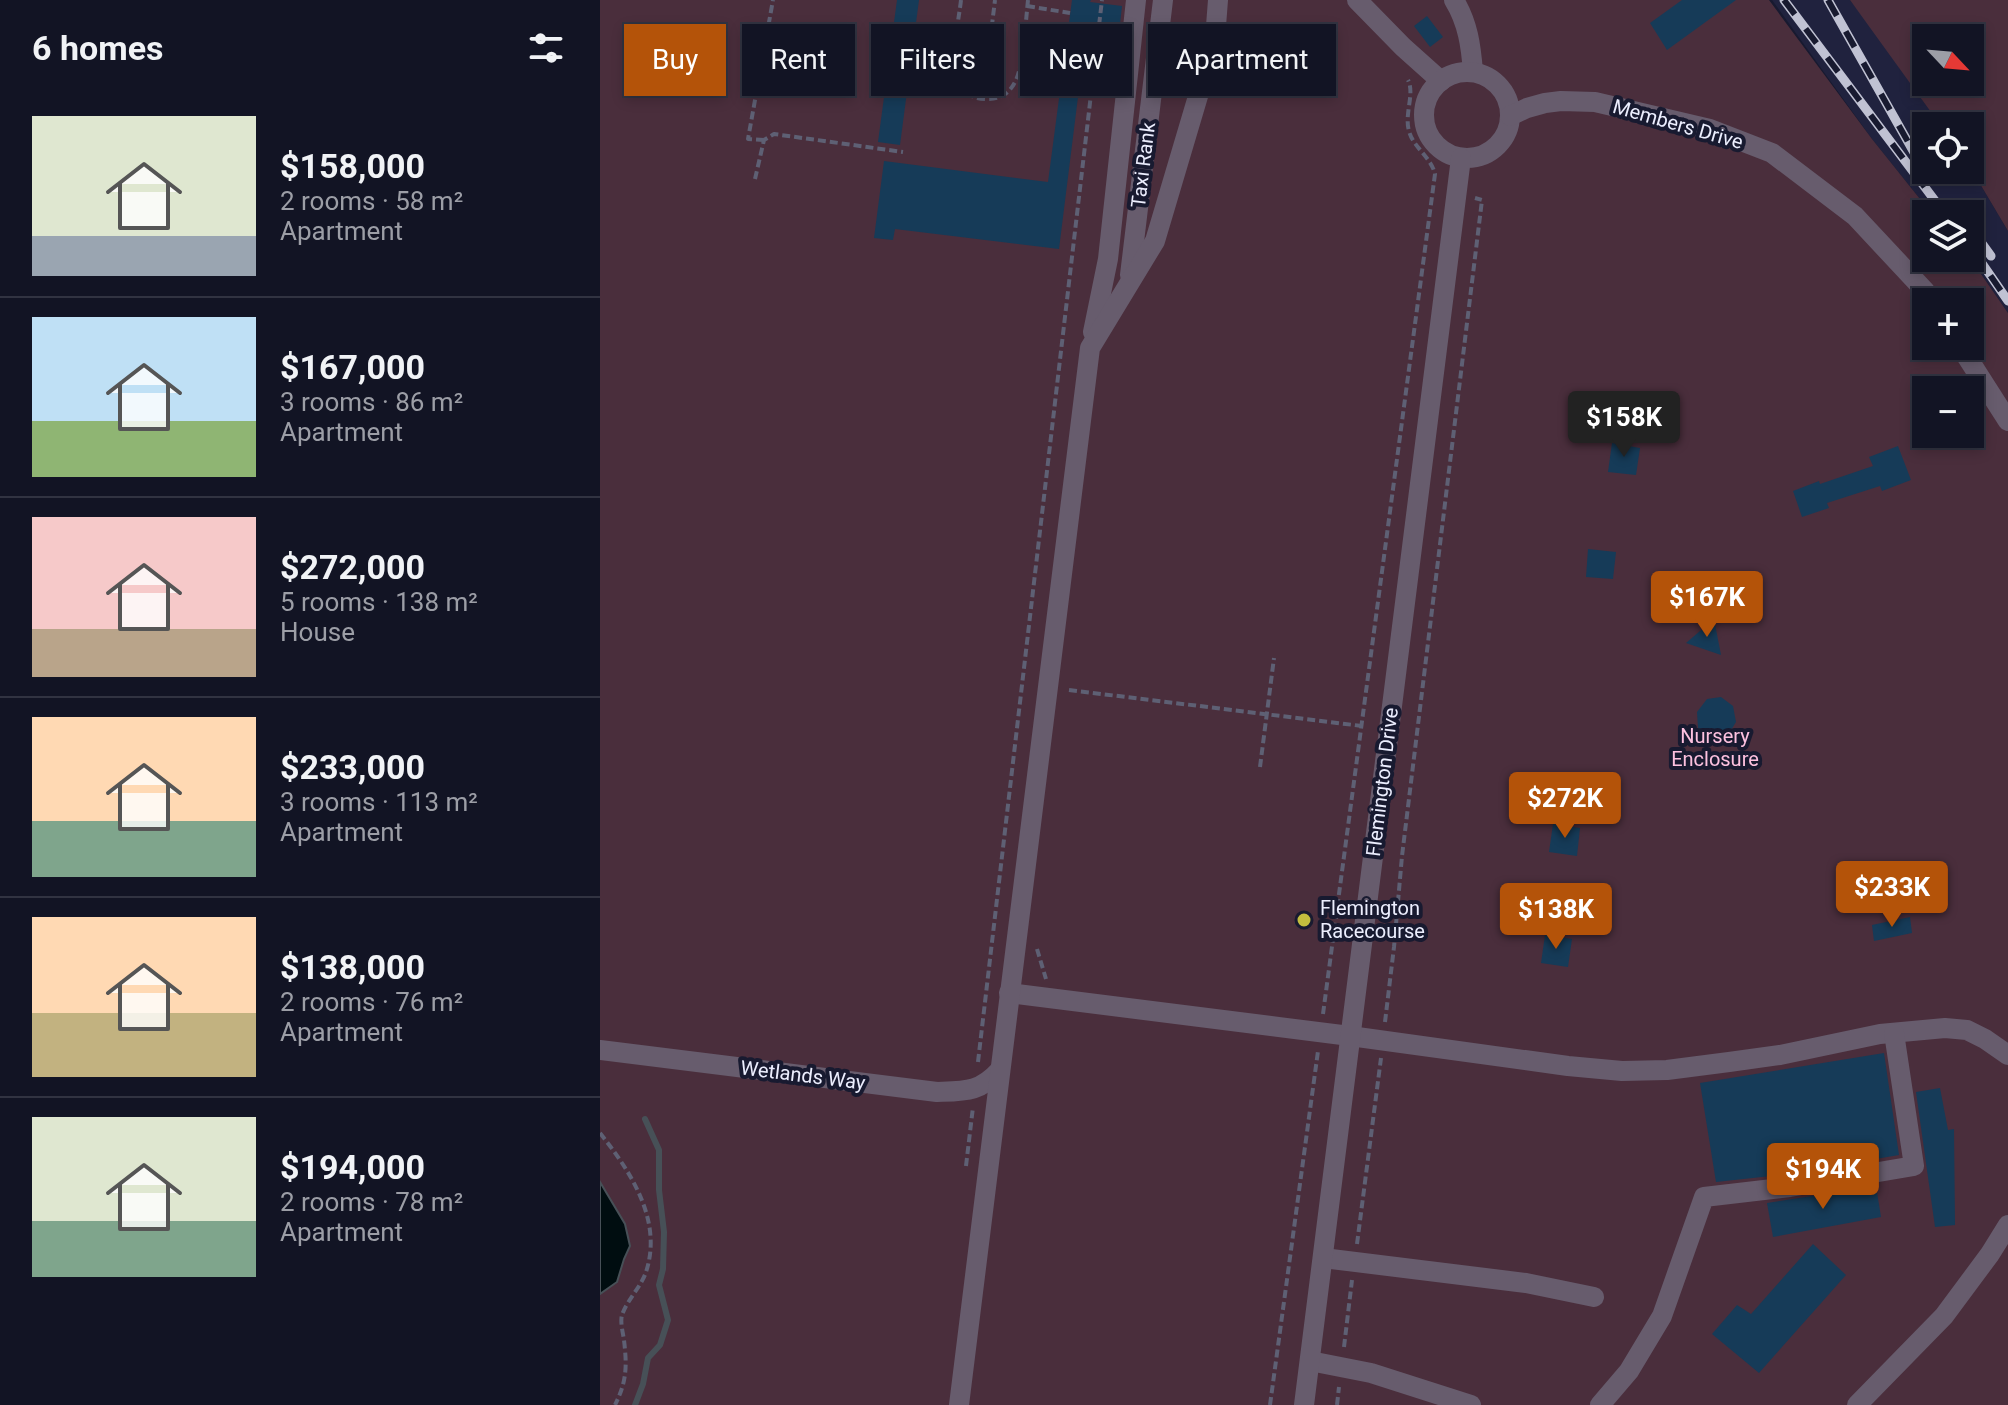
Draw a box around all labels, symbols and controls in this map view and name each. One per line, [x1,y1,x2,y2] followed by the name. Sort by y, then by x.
[624,24,726,96] chip: Buy
[742,24,855,96] chip: Rent
[871,24,1004,96] chip: Filters
[1020,24,1132,96] chip: New
[1148,24,1336,96] chip: Apartment
[1912,24,1984,96] north arrow
[1912,24,1984,448] map controls
[524,26,568,70] icon: filters
[32,28,163,68] text: 6 homes
[1610,94,1746,154] street label: Members Drive
[1912,112,1984,184] button: locate
[1126,120,1160,209] street label: Taxi Rank
[280,146,425,186] text: $158,000
[96,148,192,244] icon: home
[280,186,463,216] text: 2 rooms · 58 m²
[1912,200,1984,272] button: layers
[280,216,403,246] text: Apartment
[1912,288,1984,360] button: +
[280,347,425,387] text: $167,000
[96,349,192,445] icon: home
[1912,376,1984,448] button: −
[280,387,463,417] text: 3 rooms · 86 m²
[1568,391,1680,459] pin: $158K
[1586,402,1662,432] text: $158K
[280,417,403,447] text: Apartment
[280,547,425,587] text: $272,000
[96,549,192,645] icon: home
[1651,571,1763,639] pin: $167K
[1669,582,1745,612] text: $167K
[280,587,478,617] text: 5 rooms · 138 m²
[280,617,355,647] text: House
[1361,706,1403,858] street label: Flemington Drive
[1671,724,1759,771] park label: Nursery Enclosure
[280,747,425,787] text: $233,000
[96,749,192,845] icon: home
[1509,772,1621,840] pin: $272K
[1527,783,1603,813] text: $272K
[280,787,478,817] text: 3 rooms · 113 m²
[280,817,403,847] text: Apartment
[1836,861,1948,929] pin: $233K
[1854,872,1930,902] text: $233K
[1500,883,1612,951] pin: $138K
[1518,894,1594,924] text: $138K
[1320,896,1425,943] place label: Flemington Racecourse
[1295,911,1313,929] marker: Flemington Racecourse
[280,947,425,987] text: $138,000
[96,949,192,1045] icon: home
[280,987,463,1017] text: 2 rooms · 76 m²
[280,1017,403,1047] text: Apartment
[739,1055,867,1095] street label: Wetlands Way
[1767,1143,1879,1211] pin: $194K
[280,1147,425,1187] text: $194,000
[96,1149,192,1245] icon: home
[1785,1154,1861,1184] text: $194K
[280,1187,463,1217] text: 2 rooms · 78 m²
[280,1217,403,1247] text: Apartment

